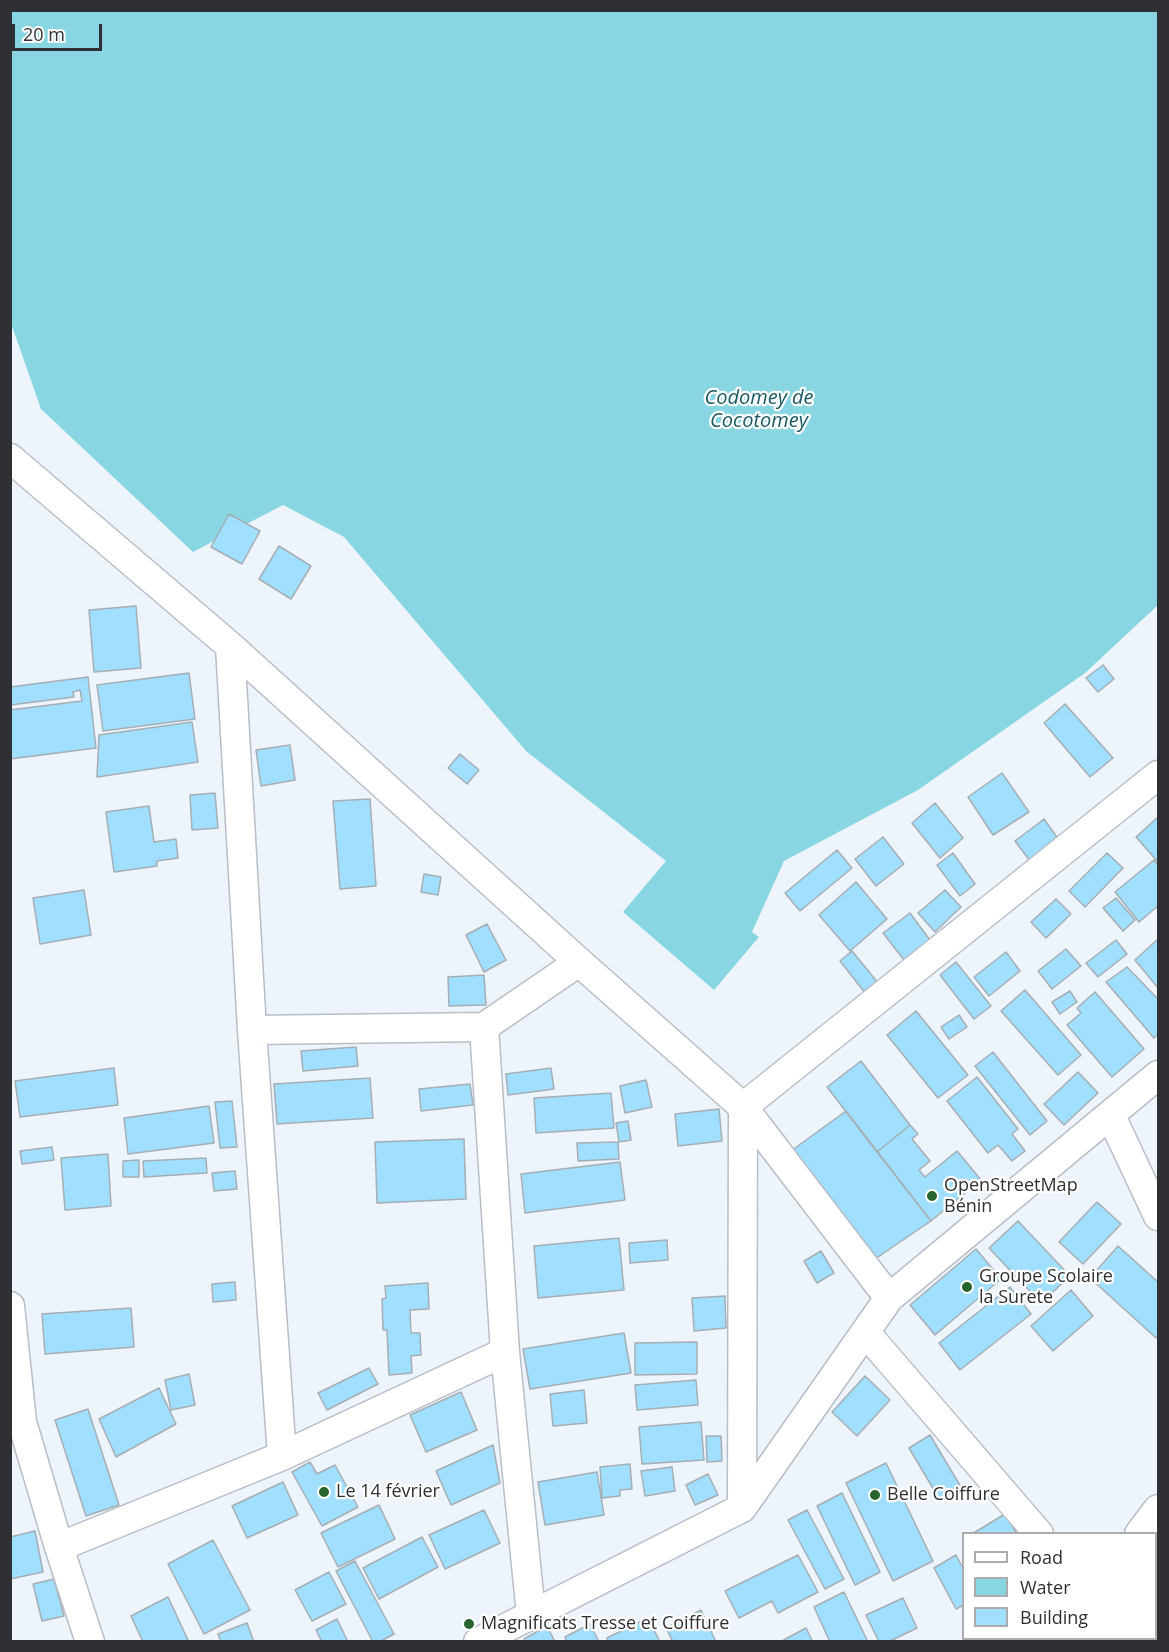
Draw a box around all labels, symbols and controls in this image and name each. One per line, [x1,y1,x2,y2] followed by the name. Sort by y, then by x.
[15,12,105,50] scale bar
[23,22,65,46] text: 20 m
[704,386,814,433] water label: Codomey de Cocotomey
[944,1175,1078,1218] place label: OpenStreetMap Bénin
[925,1189,939,1203] marker: OpenStreetMap Bénin
[979,1266,1113,1308] place label: Groupe Scolaire la Surete
[960,1280,974,1294] marker: Groupe Scolaire la Surete
[336,1481,440,1503] place label: Le 14 février
[887,1484,1000,1506] place label: Belle Coiffure
[317,1485,331,1499] marker: Le 14 février
[868,1488,882,1502] marker: Belle Coiffure
[962,1532,1157,1640] legend
[1020,1545,1063,1569] text: Road
[1020,1575,1071,1599] text: Water
[1020,1605,1088,1629] text: Building
[481,1613,729,1635] place label: Magnificats Tresse et Coiffure
[462,1617,476,1631] marker: Magnificats Tresse et Coiffure

